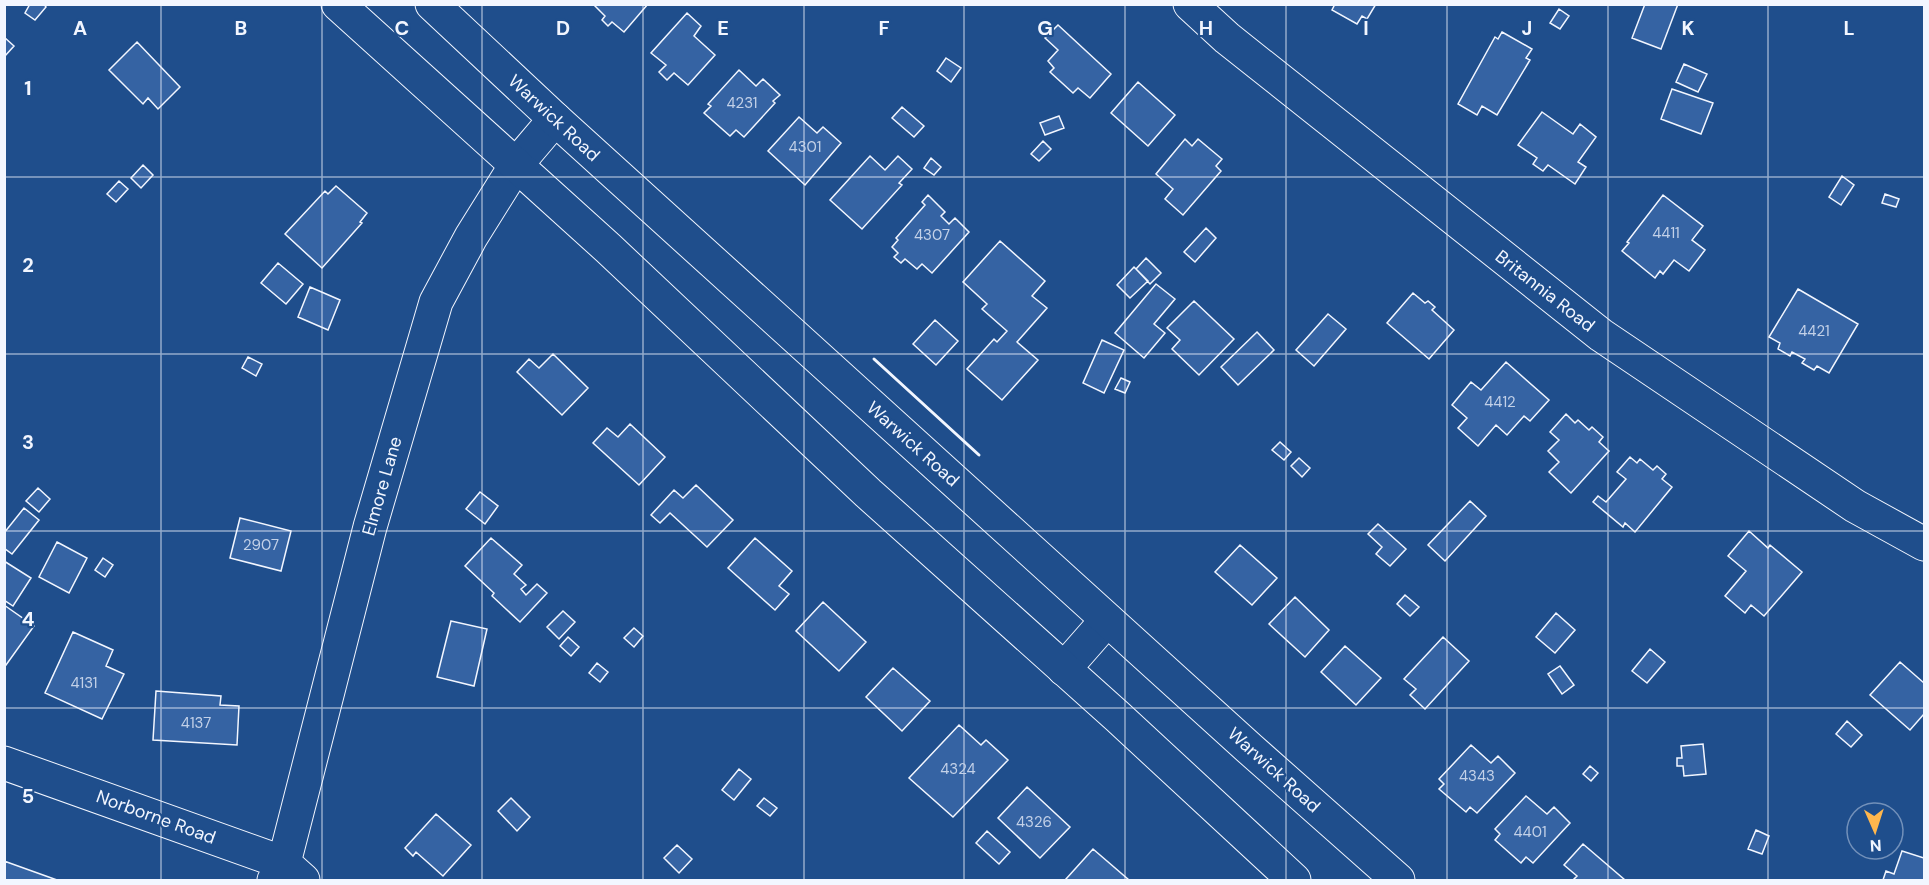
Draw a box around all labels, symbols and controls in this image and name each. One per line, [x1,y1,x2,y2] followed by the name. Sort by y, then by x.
[73,15,87,41] text: A
[235,15,247,41] text: B
[395,15,409,41] text: C
[556,15,570,41] text: D
[717,15,729,41] text: E
[878,15,890,41] text: F
[1037,15,1053,41] text: G
[1199,15,1213,41] text: H
[1363,15,1369,41] text: I
[1522,15,1532,41] text: J
[1681,15,1695,41] text: K
[1843,15,1855,41] text: L
[503,69,605,167] street label: Warwick Road
[24,75,32,101] text: 1
[726,93,758,113] house number: 4231
[789,137,821,157] house number: 4301
[1652,223,1680,243] house number: 4411
[914,225,950,245] house number: 4307
[1490,245,1600,337] street label: Britannia Road
[22,252,34,278] text: 2
[1798,321,1830,341] house number: 4421
[1484,392,1516,412] house number: 4412
[861,396,965,492] street label: Warwick Road
[22,429,34,455] text: 3
[356,434,408,538] street label: Elmore Lane
[243,535,279,555] house number: 2907
[22,606,35,632] text: 4
[70,673,98,693] house number: 4131
[181,713,211,733] house number: 4137
[1222,722,1326,818] street label: Warwick Road
[940,759,976,779] house number: 4324
[1459,766,1495,786] house number: 4343
[22,783,34,809] text: 5
[93,784,219,850] street label: Norborne Road
[1845,801,1905,861] north arrow
[1016,812,1052,832] house number: 4326
[1513,822,1547,842] house number: 4401
[1869,835,1882,856] text: N

